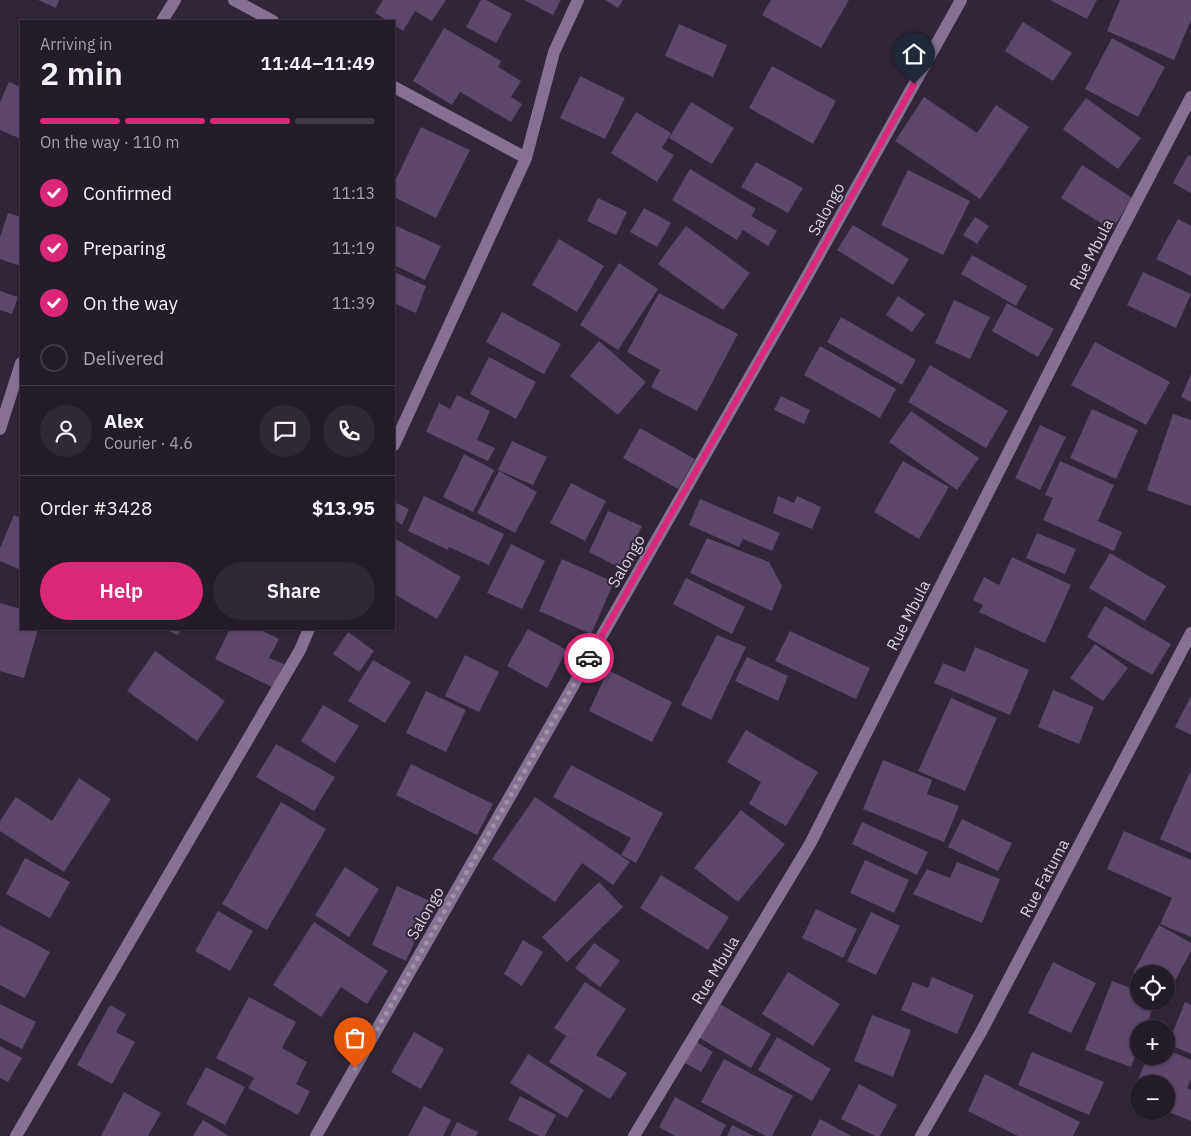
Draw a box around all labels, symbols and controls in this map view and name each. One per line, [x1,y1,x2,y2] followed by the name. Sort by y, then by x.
[893,33,935,84] pin
[40,34,112,54] text: Arriving in
[900,40,928,68] icon: home
[261,51,375,75] text: 11:44–11:49
[40,52,123,94] text: 2 min
[40,132,179,152] text: On the way · 110 m
[40,179,68,207] icon: check
[803,179,849,239] street label: Salongo
[83,181,172,205] text: Confirmed
[332,183,375,203] text: 11:13
[1065,215,1117,292] street label: Rue Mbula
[40,234,68,262] icon: check
[83,236,165,260] text: Preparing
[332,238,375,258] text: 11:19
[40,289,68,317] icon: check
[83,291,178,315] text: On the way
[332,293,375,313] text: 11:39
[83,346,164,370] text: Delivered
[40,405,92,457] button: person
[259,405,311,457] button: chat
[323,405,375,457] button: phone
[104,409,144,433] text: Alex
[104,433,193,453] text: Courier · 4.6
[40,496,152,520] text: Order #3428
[312,496,375,520] text: $13.95
[603,531,649,591] street label: Salongo
[40,562,203,620] button: Help
[213,562,375,620] button: Share
[882,576,934,653] street label: Rue Mbula
[564,633,614,683] courier
[575,644,603,672] icon: car
[1015,835,1073,921] street label: Rue Fatuma
[402,883,448,943] street label: Salongo
[687,932,743,1008] street label: Rue Mbula
[1130,965,1175,1120] map controls
[1130,965,1175,1010] button: locate
[334,1017,376,1068] pin
[1130,1020,1175,1065] button: +
[341,1024,369,1052] icon: bag
[1130,1075,1175,1120] button: −

